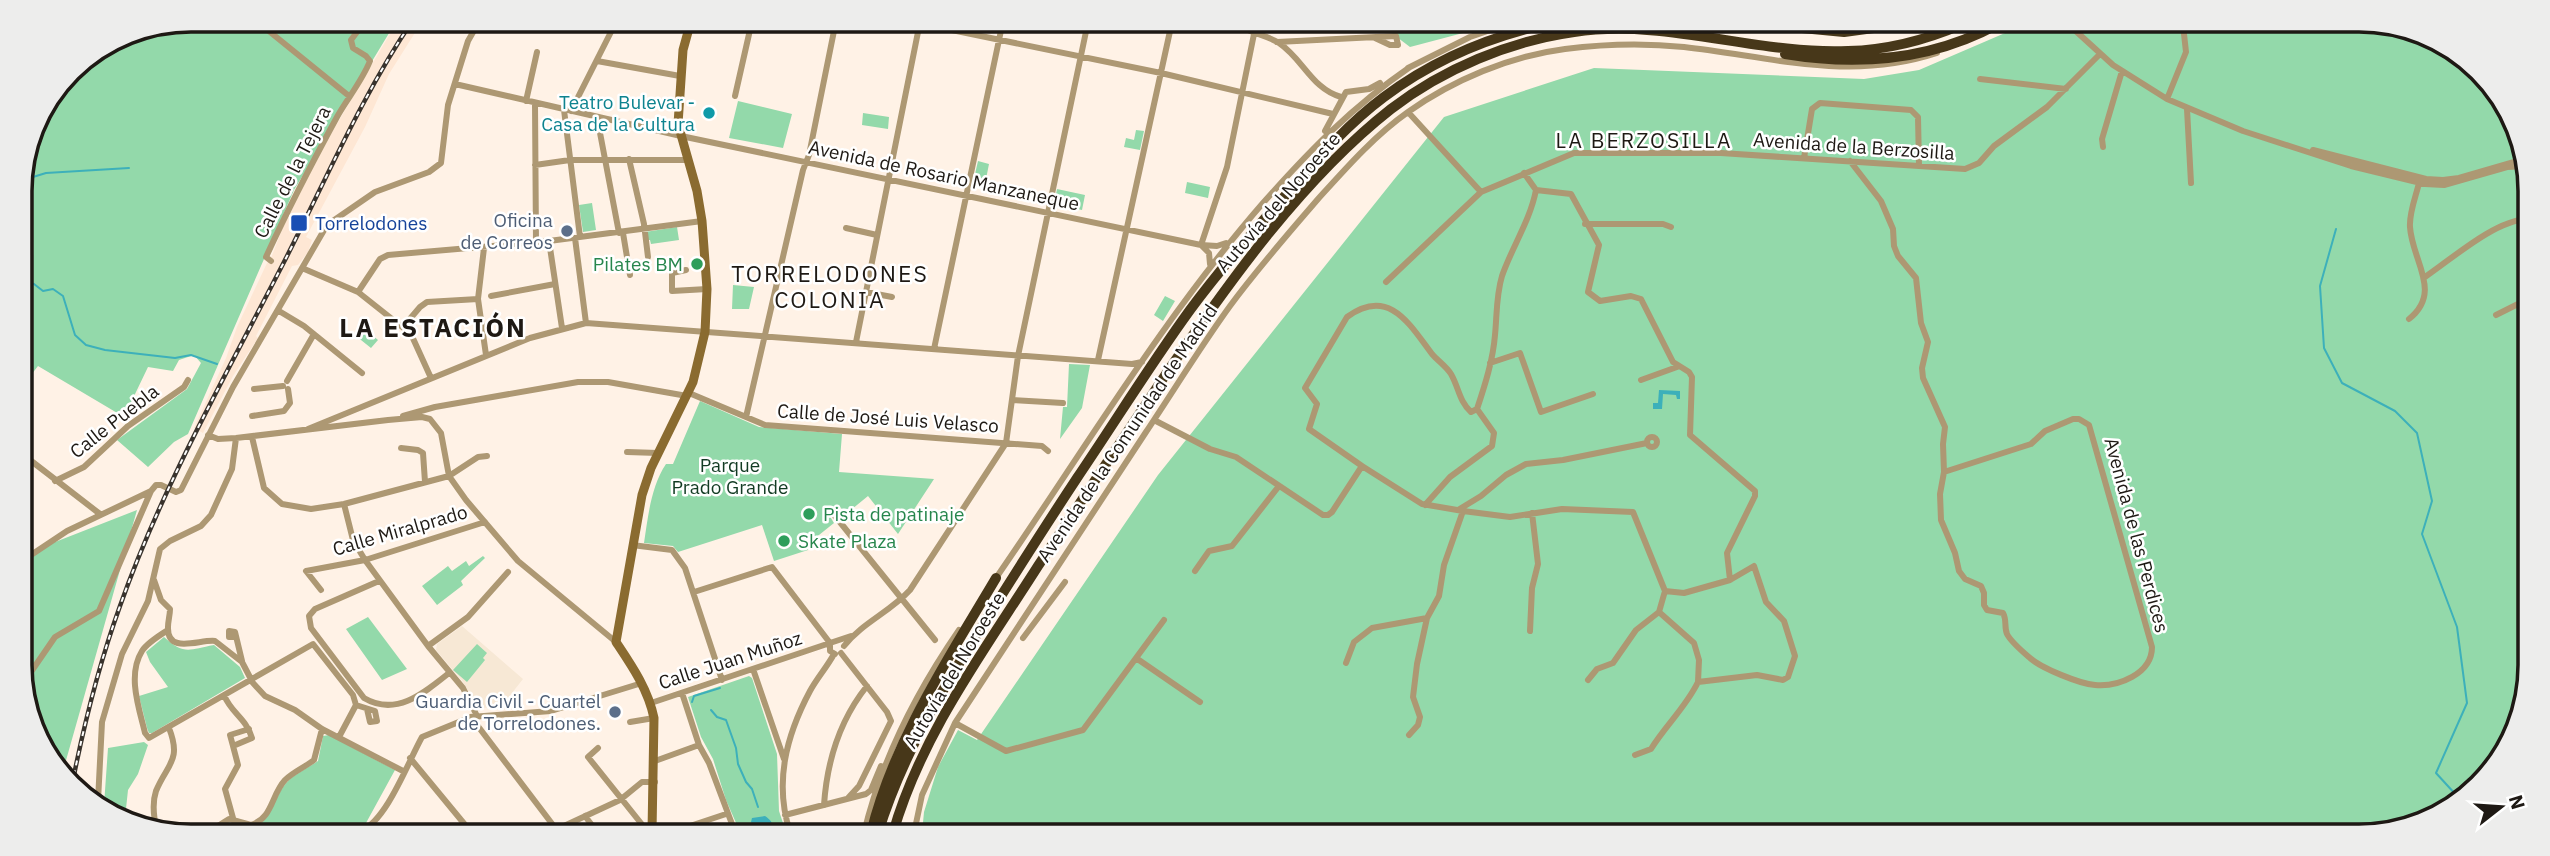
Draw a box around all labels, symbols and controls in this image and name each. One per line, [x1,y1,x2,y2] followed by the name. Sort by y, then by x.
[541,90,695,136] place label: Teatro Bulevar - Casa de la Cultura
[248,102,336,242] street label: Calle de la Tejera
[701,105,717,121] marker: Teatro Bulevar - Casa de la Cultura
[1556,126,1732,154] district label: LA BERZOSILLA
[1211,127,1345,277] street label: Autovía del Noroeste
[1752,127,1956,165] street label: Avenida de la Berzosilla
[806,135,1082,215] street label: Avenida de Rosario Manzaneque
[460,208,553,254] place label: Oficina de Correos
[315,211,428,235] place label: Torrelodones
[289,213,309,233] marker: Torrelodones
[559,223,575,239] marker: Oficina de Correos
[593,252,683,276] place label: Pilates BM
[689,256,705,272] marker: Pilates BM
[731,258,929,314] district label: TORRELODONES COLONIA
[1032,300,1222,566] street label: Avenida de la Comunidad de Madrid
[339,310,527,344] district label: LA ESTACIÓN
[65,379,163,463] street label: Calle Puebla
[776,398,1000,438] street label: Calle de José Luis Velasco
[2099,435,2175,635] street label: Avenida de las Perdices
[671,453,789,499] park label: Parque Prado Grande
[330,499,470,561] street label: Calle Miralprado
[823,502,964,526] place label: Pista de patinaje
[801,506,817,522] marker: Pista de patinaje
[798,529,896,553] place label: Skate Plaza
[776,533,792,549] marker: Skate Plaza
[898,588,1010,752] street label: Autovía del Noroeste
[655,625,805,694] street label: Calle Juan Muñoz
[415,689,601,735] place label: Guardia Civil - Cuartel de Torrelodones.
[607,704,623,720] marker: Guardia Civil - Cuartel de Torrelodones.
[2466,772,2536,842] north arrow
[2504,792,2531,812] text: N

